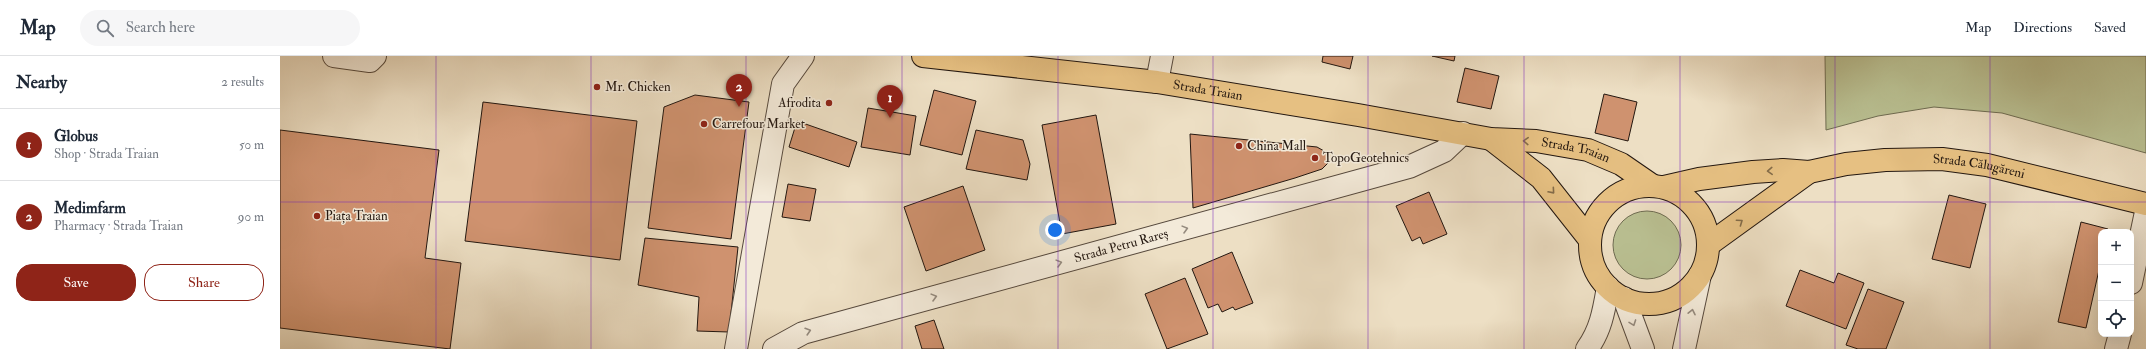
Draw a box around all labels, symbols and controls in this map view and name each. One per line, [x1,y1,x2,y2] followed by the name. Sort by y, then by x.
[80,10,360,46] search box
[20,16,56,40] text: Map
[94,17,116,39] icon: search
[126,18,195,37] text: Search here
[1965,19,1991,36] text: Map
[2013,19,2072,36] text: Directions
[2094,19,2126,36] text: Saved
[16,72,67,93] text: Nearby
[221,74,264,90] text: 2 results
[726,74,752,107] pin: 2
[1172,77,1244,104] street label: Strada Traian
[605,79,671,95] place label: Mr. Chicken
[592,82,602,92] marker: Mr. Chicken
[877,85,903,118] pin: 1
[777,95,822,111] place label: Afrodita
[824,98,834,108] marker: Afrodita
[712,116,805,132] place label: Carrefour Market
[699,119,709,129] marker: Carrefour Market
[54,127,98,146] text: Globus
[1540,134,1613,166] street label: Strada Traian
[1523,136,1529,145] one-way arrow
[27,137,31,153] text: 1
[239,137,264,153] text: 50 m
[1247,138,1307,154] place label: China Mall
[1234,141,1244,151] marker: China Mall
[54,146,159,162] text: Shop · Strada Traian
[1323,150,1409,167] place label: TopoGeotehnics
[1933,151,2027,182] street label: Strada Călugăreni
[1310,153,1320,163] marker: TopoGeotehnics
[1767,167,1773,175] one-way arrow
[1548,186,1555,194] one-way arrow
[54,199,126,218] text: Medimfarm
[325,208,388,224] place label: Piața Traian
[26,209,32,225] text: 2
[238,209,264,225] text: 90 m
[312,211,322,221] marker: Piața Traian
[54,218,183,234] text: Pharmacy · Strada Traian
[1045,220,1065,240] your location
[1735,220,1742,227] one-way arrow
[1072,225,1170,266] street label: Strada Petru Rareș
[1181,225,1188,234] one-way arrow
[2098,229,2134,337] map controls
[2098,229,2134,265] button: +
[1056,259,1063,268] one-way arrow
[16,264,136,301] button: Save
[144,264,264,301] button: Share
[2098,265,2134,301] button: −
[930,293,937,302] one-way arrow
[2098,301,2134,337] button: locate
[1687,309,1695,315] one-way arrow
[1629,320,1637,327] one-way arrow
[805,327,812,336] one-way arrow

